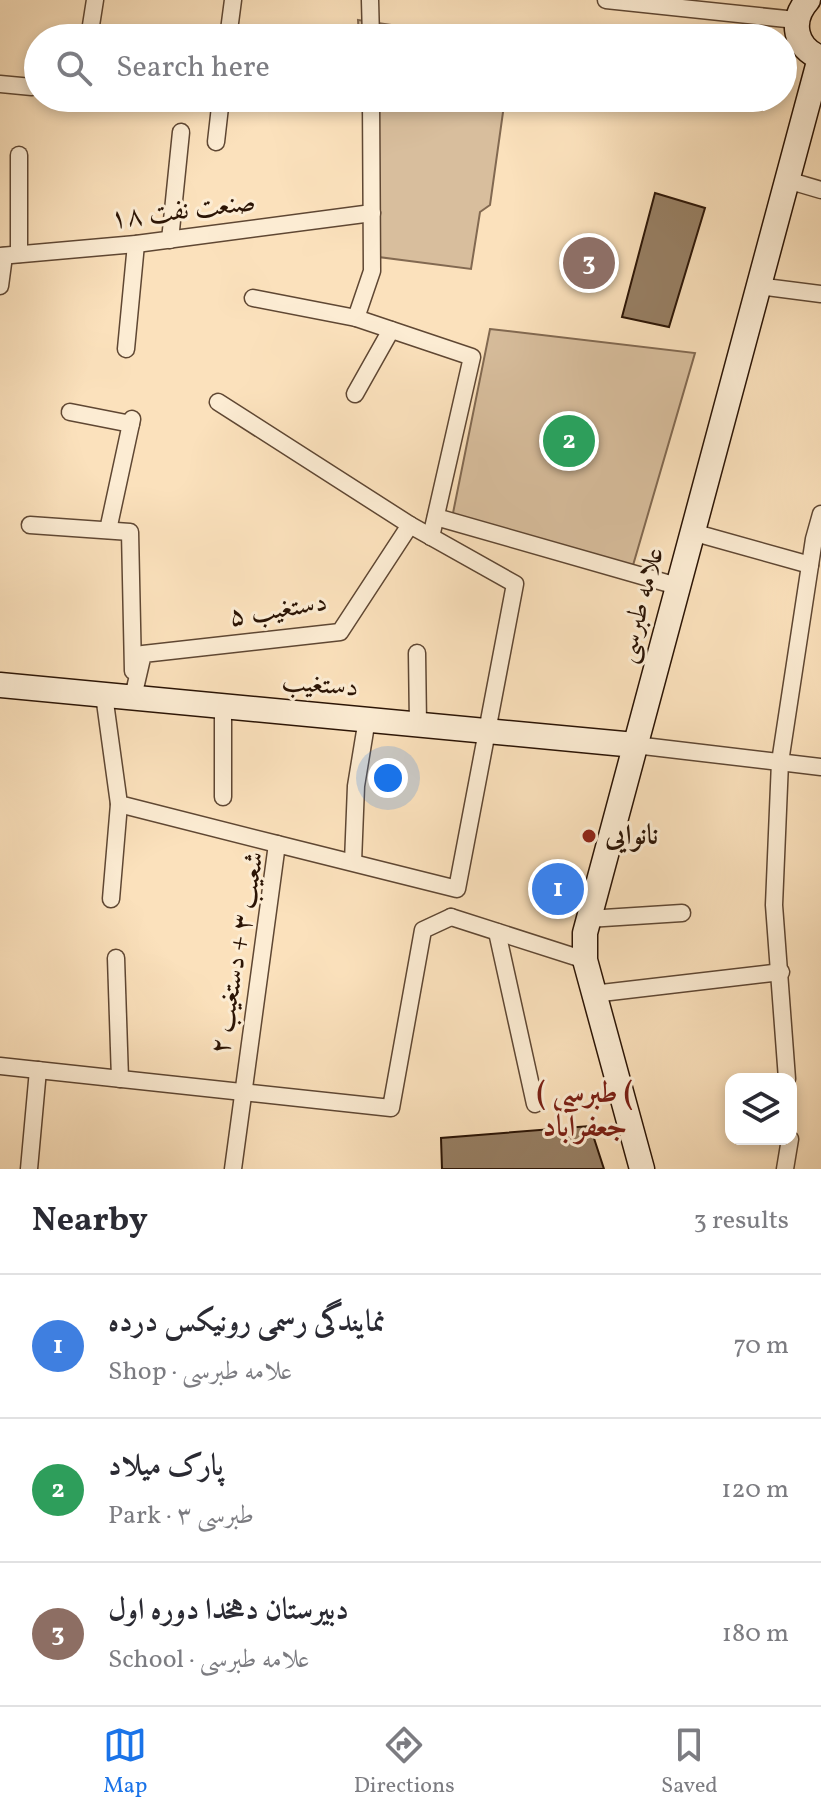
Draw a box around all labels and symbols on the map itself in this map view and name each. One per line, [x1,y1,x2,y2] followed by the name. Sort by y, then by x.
[108,183,258,239] street label: صنعت نفت ۱۸
[563,233,615,293] pin: 3
[543,411,595,471] pin: 2
[607,543,675,667] street label: علامه طبرسی
[226,583,330,637] street label: دستغیب ۵
[280,662,360,708] street label: دستغیب
[368,758,408,798] your location
[604,817,658,856] place label: نانوایی
[580,827,598,845] marker: نانوایی
[201,848,275,1058] street label: شعیب ۳ + دستغیب ۲
[532,859,584,919] pin: 1
[536,1073,634,1149] district label: ( طبرسی ( جعفرآباد

